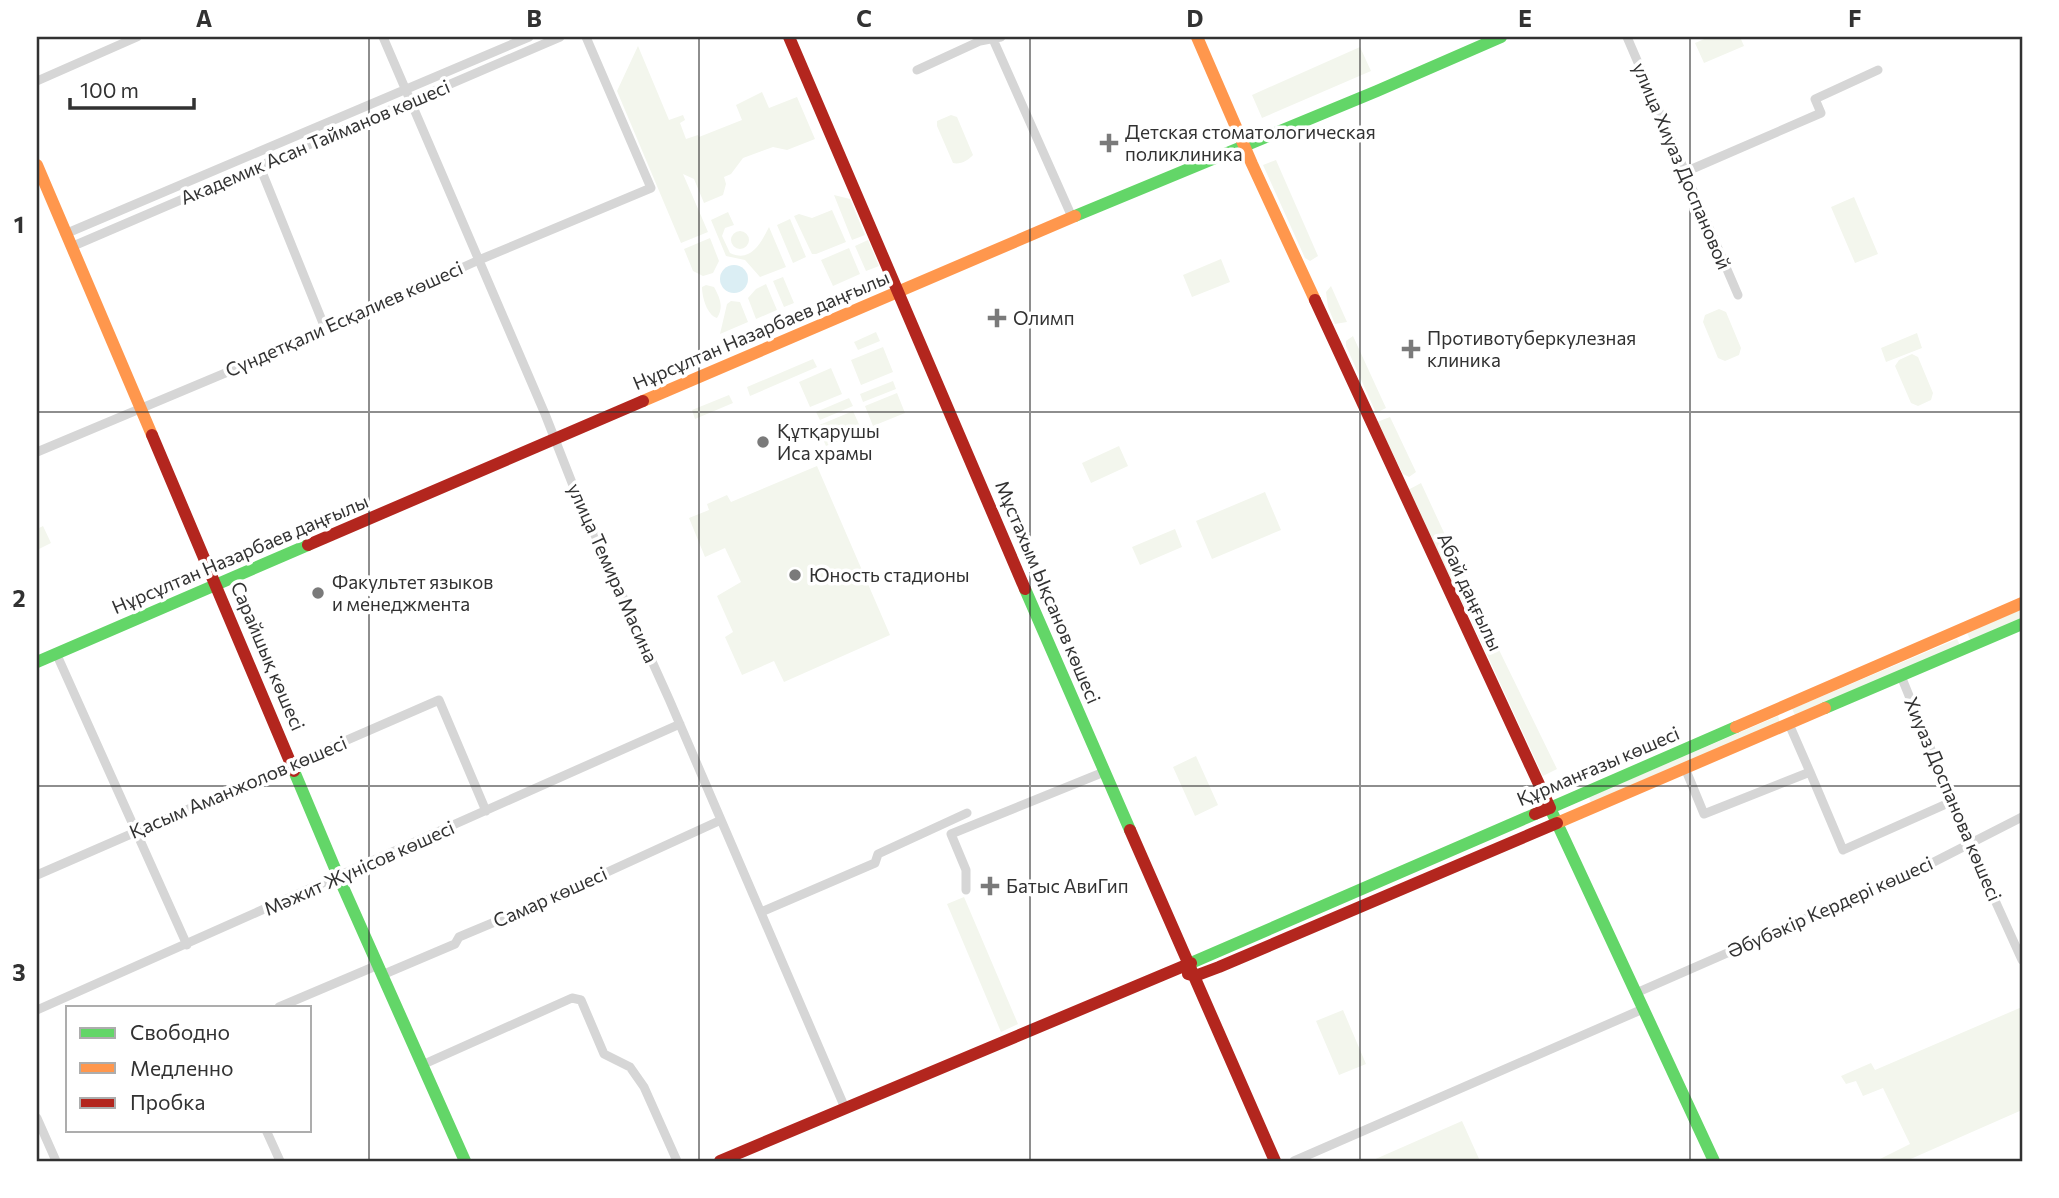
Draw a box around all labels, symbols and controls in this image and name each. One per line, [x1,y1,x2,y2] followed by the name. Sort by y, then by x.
[196,4,213,32] text: A
[526,4,542,32] text: B
[856,4,872,32] text: C
[1187,4,1204,32] text: D
[1518,4,1532,32] text: E
[1848,4,1862,32] text: F
[1628,59,1737,273] street label: улица Хиуаз Доспановой
[70,66,194,110] scale bar
[177,74,453,209] street label: Академик Асан Тайманов көшесі
[80,77,139,102] text: 100 m
[1125,120,1376,165] place label: Детская стоматологическая поликлиника
[1099,133,1119,153] marker: Детская стоматологическая поликлиника
[14,210,24,238] text: 1
[222,256,466,381] street label: Сүндетқали Есқалиев көшесі
[629,265,892,394] street label: Нұрсұлтан Назарбаев даңғылы
[1013,306,1074,329] place label: Олимп
[987,308,1007,328] marker: Олимп
[1427,326,1636,371] place label: Противотуберкулезная клиника
[1401,339,1421,359] marker: Противотуберкулезная клиника
[777,419,880,464] place label: Құтқарушы Иса храмы
[755,434,771,450] marker: Құтқарушы Иса храмы
[991,477,1106,707] street label: Мұстахым Ықсанов көшесі
[563,479,663,666] street label: улица Темира Масина
[108,489,371,618] street label: Нұрсұлтан Назарбаев даңғылы
[1433,529,1508,654] street label: Абай даңғылы
[809,563,970,586] place label: Юность стадионы
[787,567,803,583] marker: Юность стадионы
[332,570,493,615] place label: Факультет языков и менеджмента
[227,578,310,734] street label: Сарайшық көшесі
[12,584,26,612] text: 2
[310,585,326,601] marker: Факультет языков и менеджмента
[1900,693,2007,904] street label: Хиуаз Доспанова көшесі
[1513,721,1683,810] street label: Құрманғазы көшесі
[126,730,350,843] street label: Қасым Аманжолов көшесі
[260,815,458,920] street label: Мәжит Жүнісов көшесі
[1724,851,1936,962] street label: Әбубәкір Кердері көшесі
[489,861,610,932] street label: Самар көшесі
[1006,874,1128,897] place label: Батыс АвиГип
[980,876,1000,896] marker: Батыс АвиГип
[12,958,26,986] text: 3
[66,1006,312,1132] legend
[130,1019,230,1044] text: Свободно
[130,1055,234,1080] text: Медленно
[130,1089,205,1114] text: Пробка

